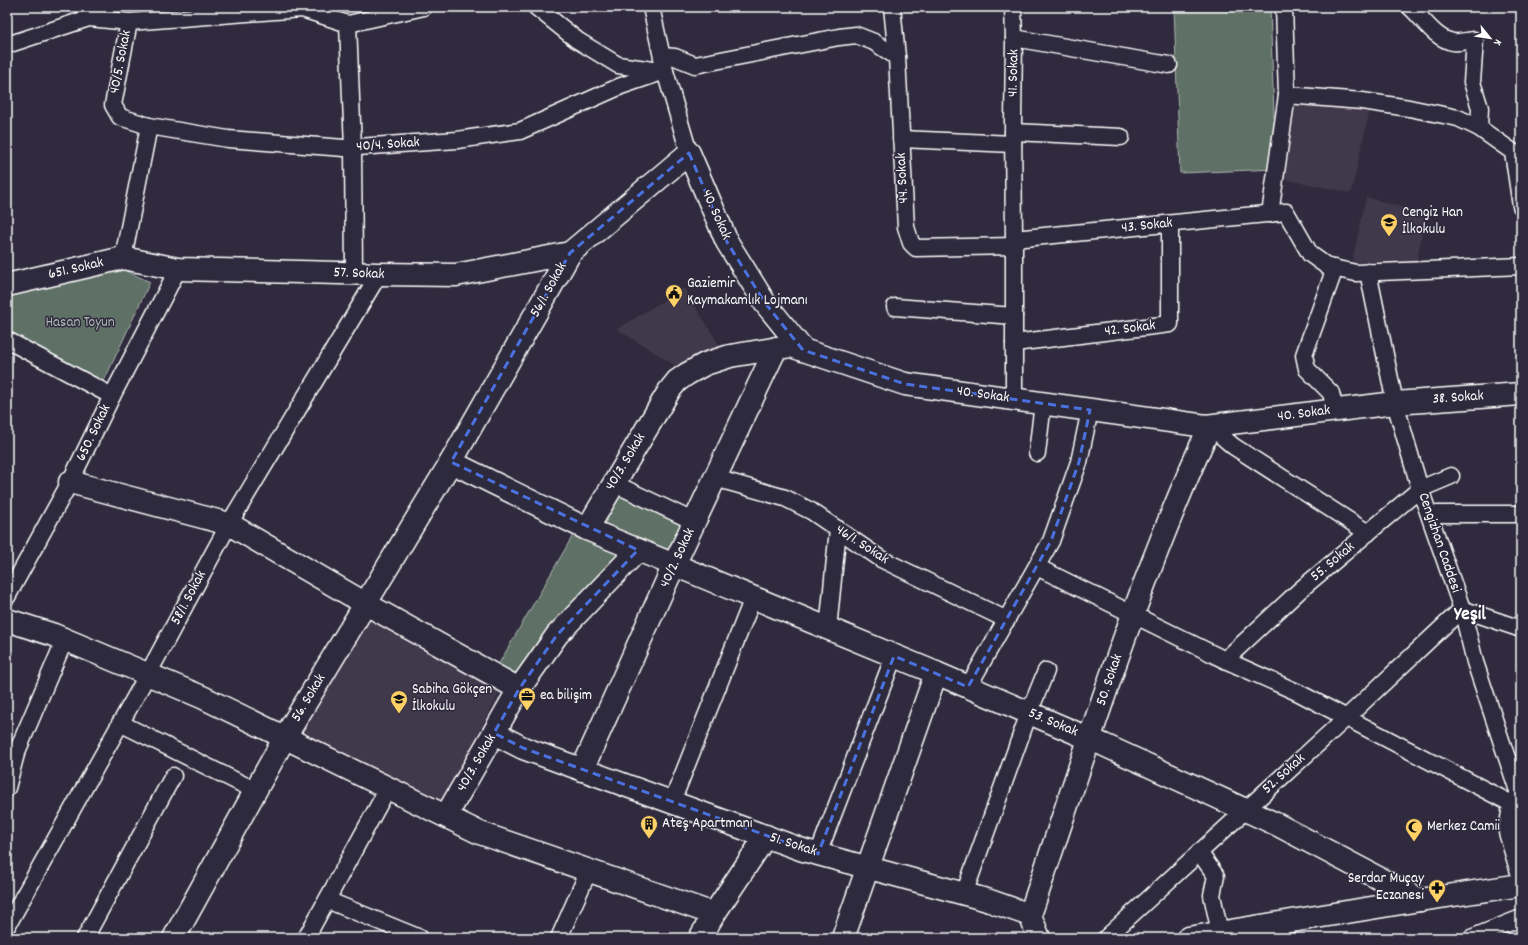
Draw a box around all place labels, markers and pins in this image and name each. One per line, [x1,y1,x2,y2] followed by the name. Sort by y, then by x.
[1402,202,1463,241] place label: Cengiz Han İlkokulu
[1379,212,1399,237] school or university icon: Cengiz Han İlkokulu
[687,273,808,312] place label: Gaziemir Kaymakamlık Lojmanı
[664,283,684,308] public building icon: Gaziemir Kaymakamlık Lojmanı
[412,679,492,718] place label: Sabiha Gökçen İlkokulu
[540,685,592,707] place label: ea bilişim
[517,686,537,711] office icon: ea bilişim
[389,689,409,714] school or university icon: Sabiha Gökçen İlkokulu
[662,813,753,835] place label: Ateş Apartmanı
[639,814,659,839] building icon: Ateş Apartmanı
[1427,816,1500,838] place label: Merkez Camii
[1404,817,1424,842] mosque icon: Merkez Camii
[1348,868,1425,907] place label: Serdar Muçay Eczanesi
[1427,878,1447,903] pharmacy icon: Serdar Muçay Eczanesi

